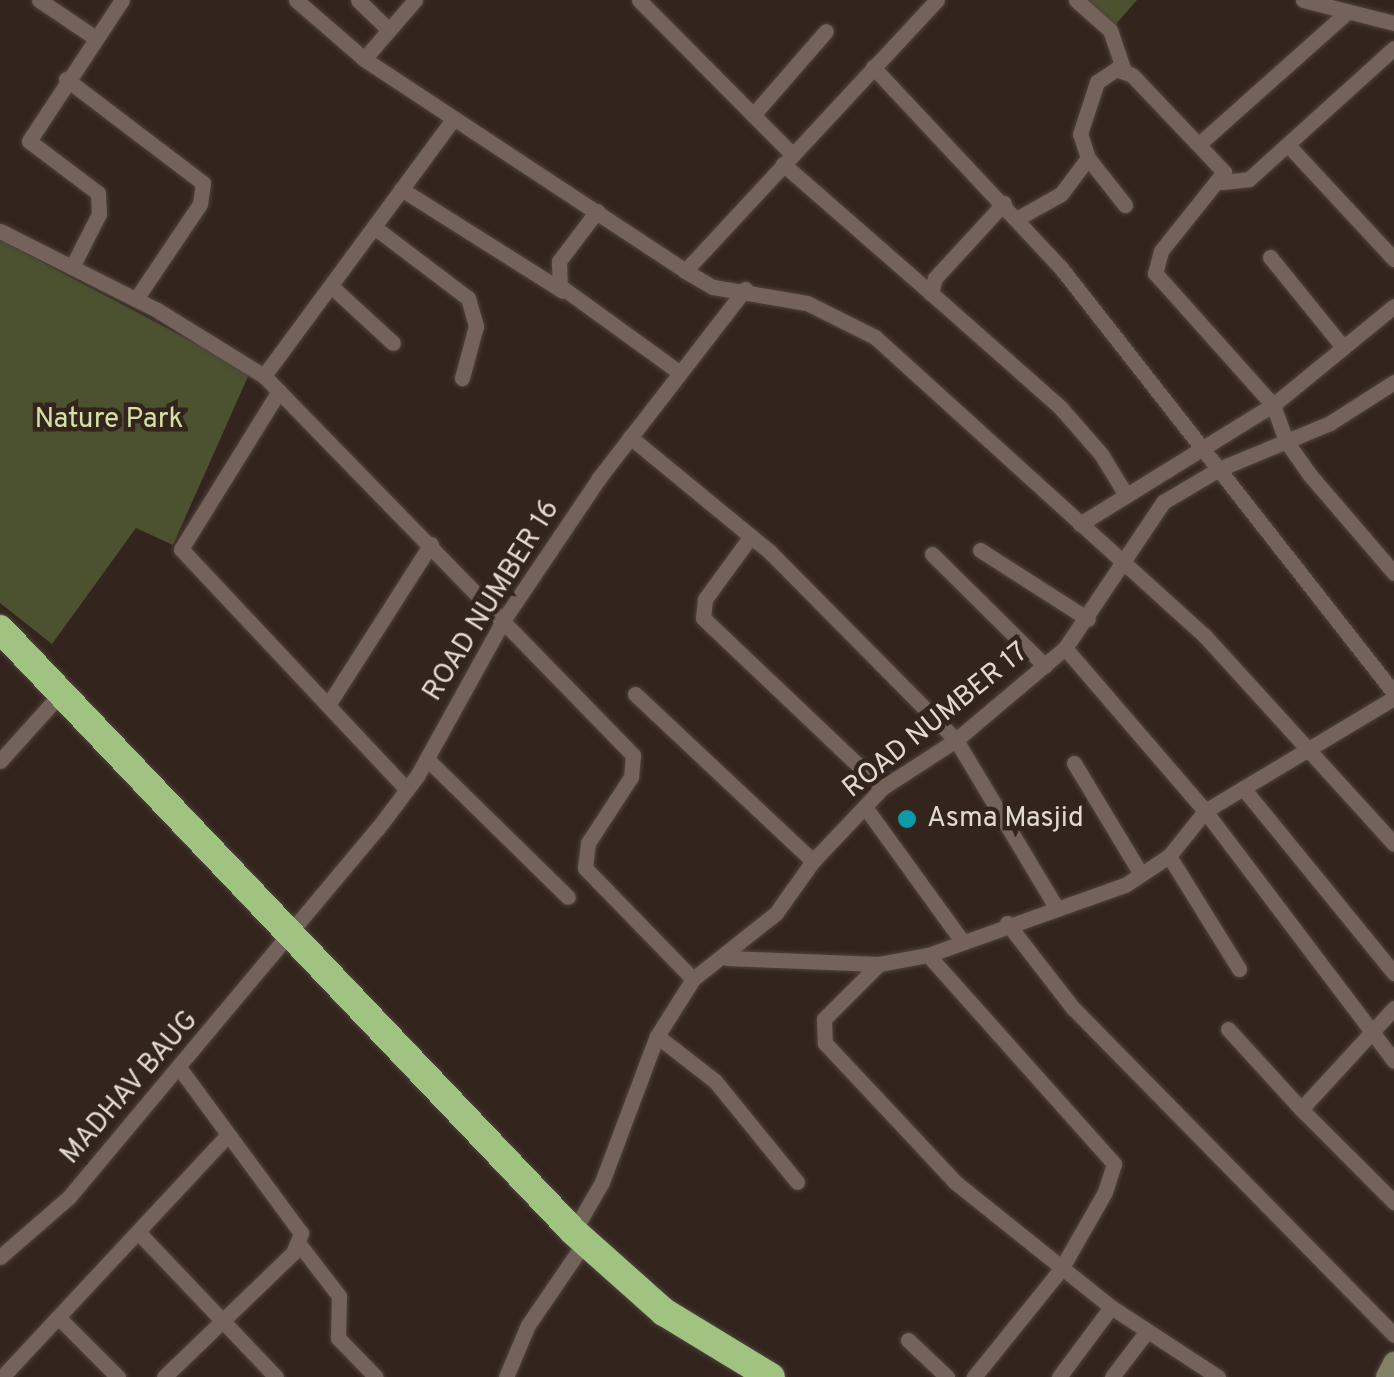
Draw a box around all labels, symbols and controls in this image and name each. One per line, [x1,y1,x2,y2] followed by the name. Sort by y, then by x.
[35,403,183,437] park label: Nature Park
[417,494,567,708] street label: ROAD NUMBER 16
[837,636,1035,806] street label: ROAD NUMBER 17
[927,802,1084,836] place label: Asma Masjid
[896,808,918,830] marker: Asma Masjid
[54,1004,206,1172] street label: MADHAV BAUG

